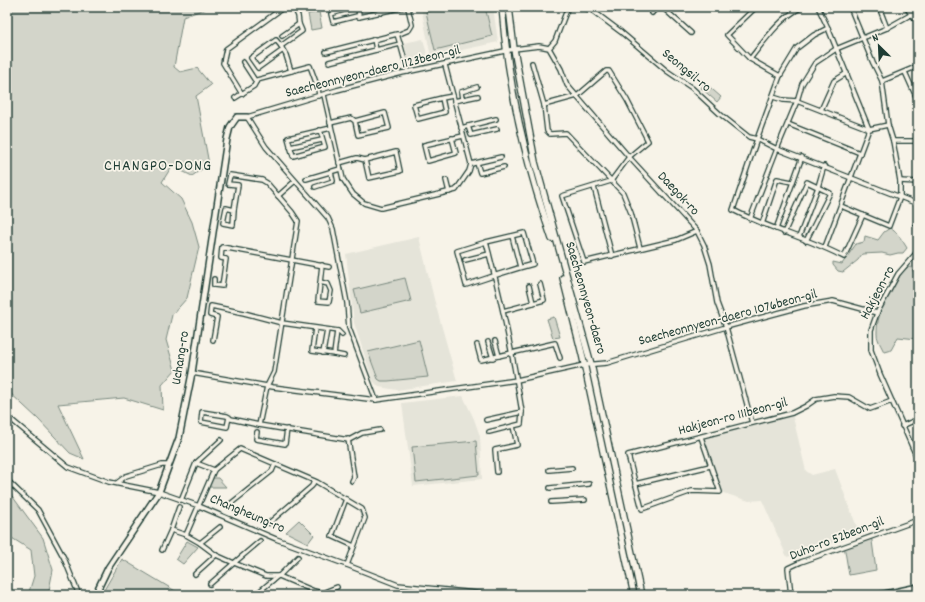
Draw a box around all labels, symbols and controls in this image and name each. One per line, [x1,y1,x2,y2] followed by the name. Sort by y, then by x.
[859,26,899,66] north arrow
[870,30,882,47] text: N
[283,40,463,103] street label: Saecheonnyeon-daero 1123beon-gil
[657,44,715,98] street label: Seongsil-ro
[104,155,212,178] district label: CHANGPO-DONG
[652,167,704,221] street label: Daegok-ro
[559,239,611,357] street label: Saecheonnyeon-daero
[856,263,900,323] street label: Hakjeon-ro
[636,284,820,351] street label: Saecheonnyeon-daero 1076beon-gil
[167,330,195,386] street label: Uchang-ro
[676,393,790,441] street label: Hakjeon-ro 111beon-gil
[206,489,288,539] street label: Changheung-ro
[787,512,888,566] street label: Duho-ro 52beon-gil

